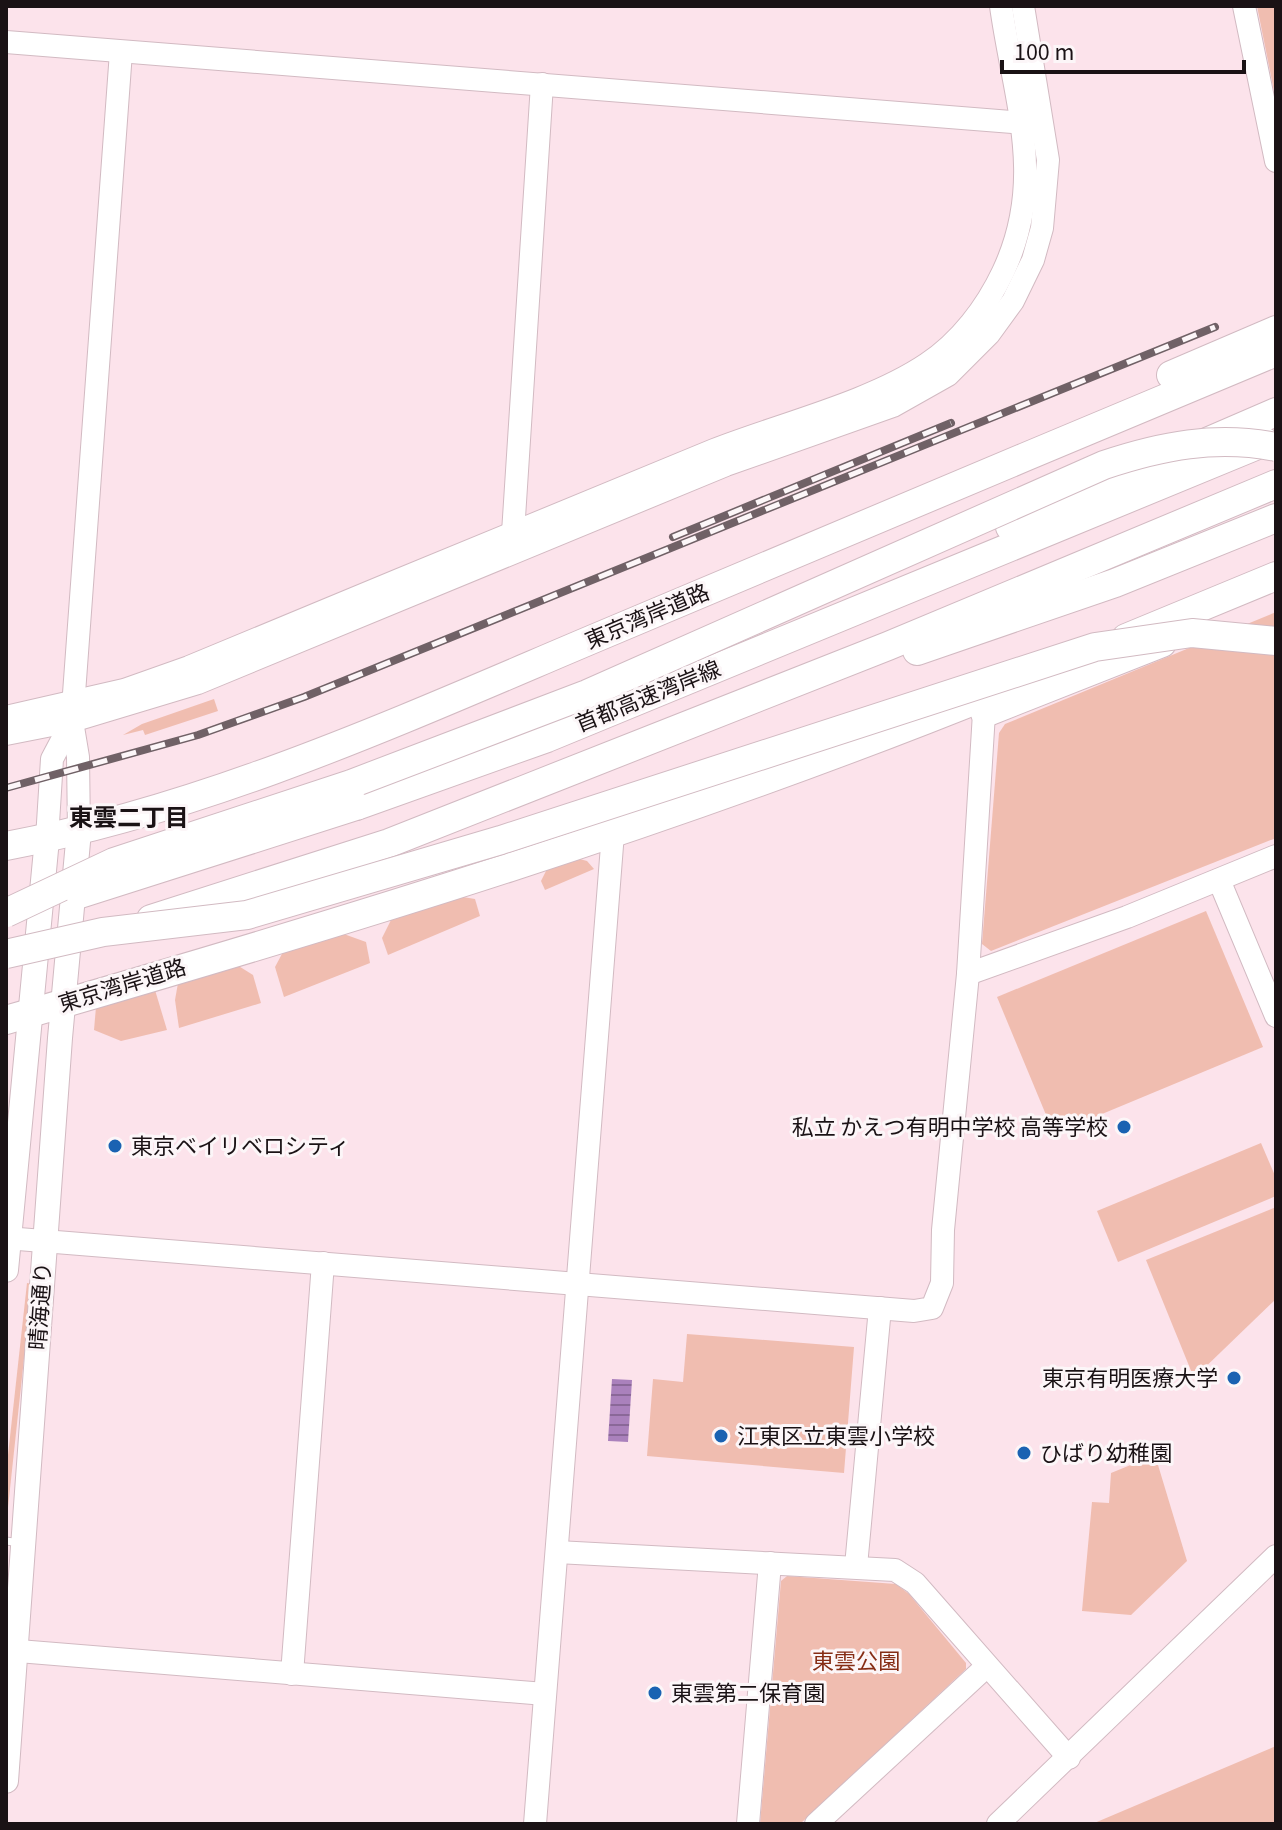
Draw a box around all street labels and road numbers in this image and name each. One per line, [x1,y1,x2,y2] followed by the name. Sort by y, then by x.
[580,576,714,657] street label: 東京湾岸道路
[571,653,726,741] street label: 首都高速湾岸線
[54,951,190,1021] street label: 東京湾岸道路
[22,1261,60,1351] street label: 晴海通り

